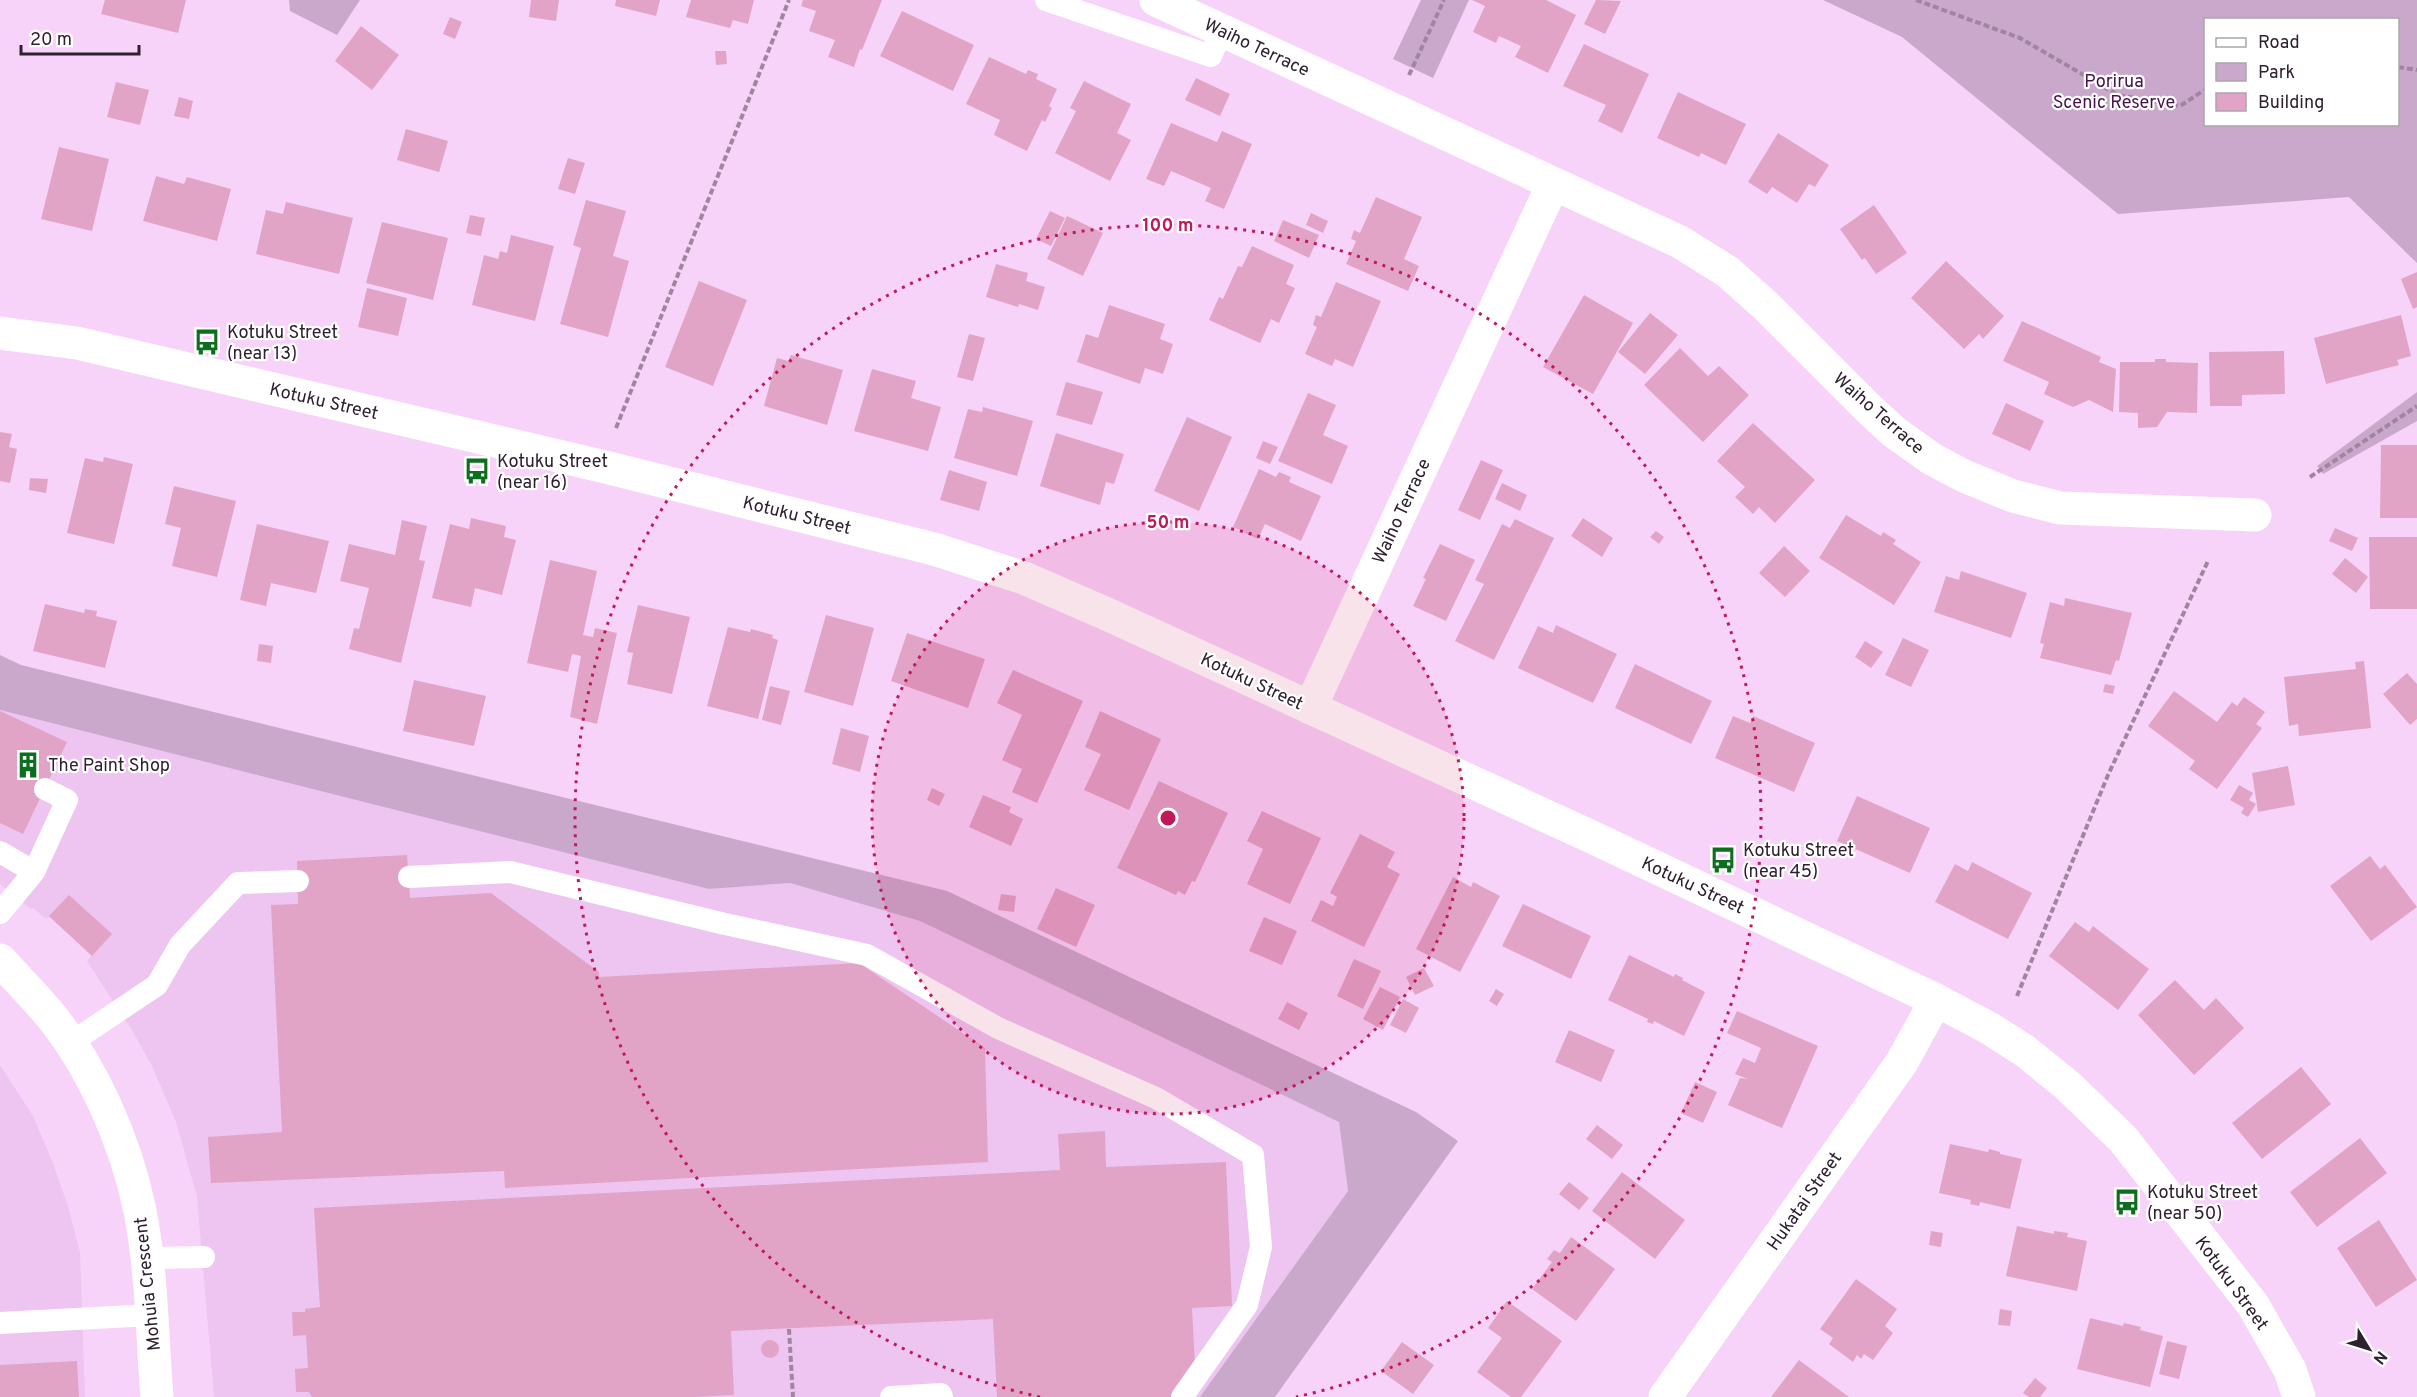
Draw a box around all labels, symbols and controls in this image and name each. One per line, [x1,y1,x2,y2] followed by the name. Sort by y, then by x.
[1200,14,1313,83] street label: Waiho Terrace
[21,18,140,56] scale bar
[2204,18,2399,126] legend
[30,29,72,52] text: 20 m
[2258,32,2300,55] text: Road
[2258,62,2295,85] text: Park
[2053,71,2175,115] park label: Porirua Scenic Reserve
[2258,92,2324,115] text: Building
[1142,215,1194,238] text: 100 m
[227,322,338,366] place label: Kotuku Street (near 13)
[192,327,222,357] bus stop icon: Kotuku Street (near 13)
[1828,368,1928,460] street label: Waiho Terrace
[267,379,380,426] street label: Kotuku Street
[497,451,608,495] place label: Kotuku Street (near 16)
[1368,455,1437,568] street label: Waiho Terrace
[462,456,492,486] bus stop icon: Kotuku Street (near 16)
[740,492,853,541] street label: Kotuku Street
[1146,512,1190,535] text: 50 m
[1196,648,1307,716] street label: Kotuku Street
[13,750,43,780] building icon: The Paint Shop
[48,755,170,778] place label: The Paint Shop
[1158,808,1178,828] centre of rings
[1743,840,1854,884] place label: Kotuku Street (near 45)
[1708,845,1738,875] bus stop icon: Kotuku Street (near 45)
[1637,852,1748,920] street label: Kotuku Street
[1763,1148,1848,1256] street label: Hukatai Street
[2147,1182,2258,1226] place label: Kotuku Street (near 50)
[2112,1187,2142,1217] bus stop icon: Kotuku Street (near 50)
[130,1216,167,1352] street label: Mohuia Crescent
[2189,1232,2273,1336] street label: Kotuku Street
[2339,1319,2399,1379] north arrow
[2368,1346,2391,1368] text: N

